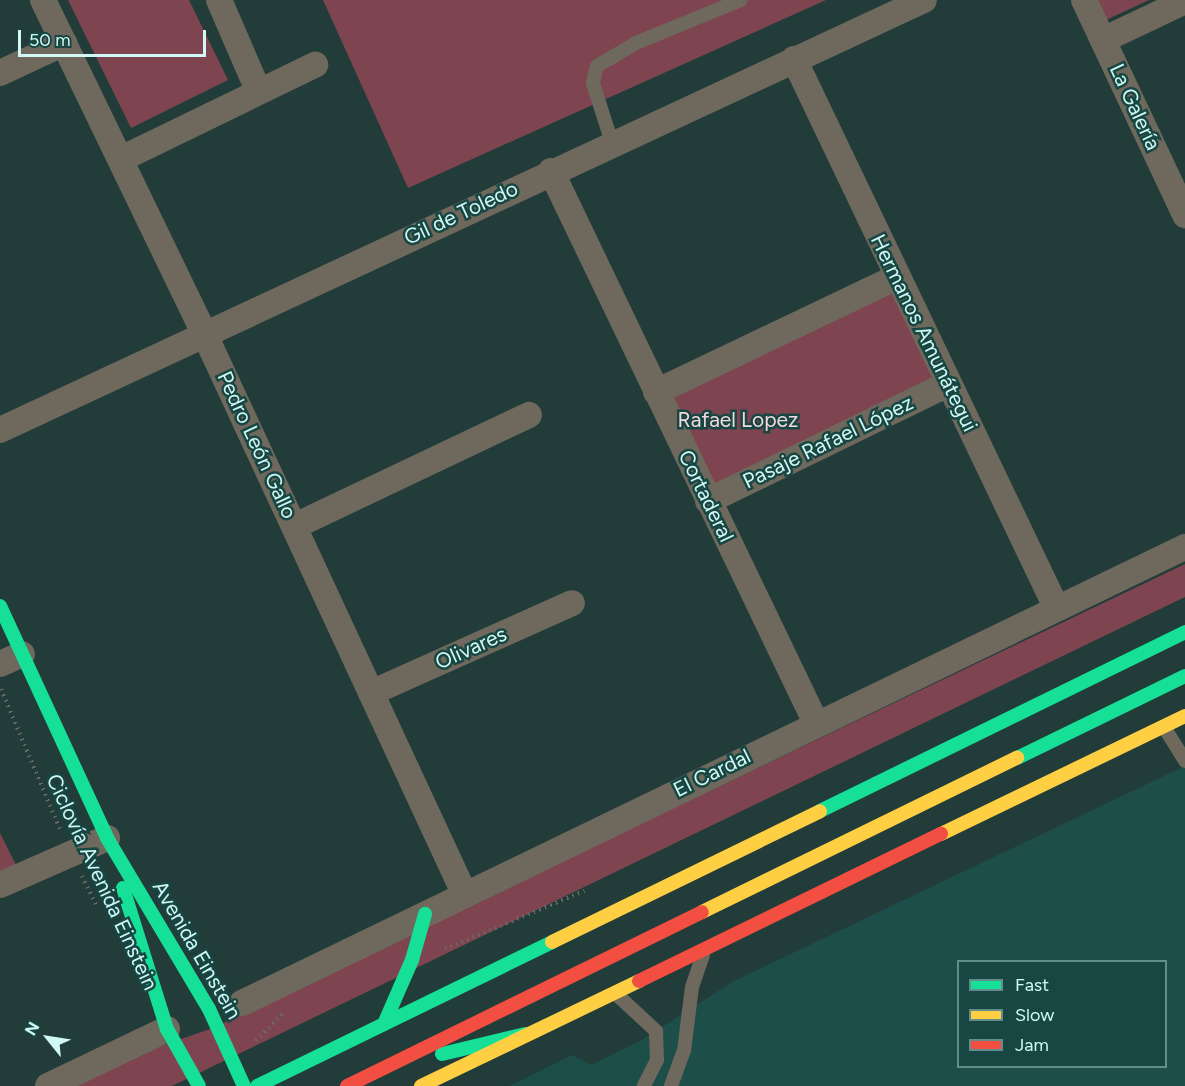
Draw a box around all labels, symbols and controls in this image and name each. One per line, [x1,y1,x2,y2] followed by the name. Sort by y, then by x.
[21,18,208,56] scale bar
[29,29,71,51] text: 50 m
[1104,60,1166,154] street label: La Galería
[400,176,522,250] street label: Gil de Toledo
[865,230,983,436] street label: Hermanos Amunátegui
[212,367,302,523] street label: Pedro León Gallo
[739,390,917,494] street label: Pasaje Rafael López
[678,407,798,433] park label: Rafael Lopez
[673,446,739,546] street label: Cortaderal
[431,621,511,675] street label: Olivares
[669,744,755,802] street label: El Cardal
[41,770,163,994] street label: Ciclovía Avenida Einstein
[147,876,247,1024] street label: Avenida Einstein
[957,960,1167,1068] legend
[1015,974,1049,996] text: Fast
[1015,1004,1054,1026] text: Slow
[18,1008,78,1068] north arrow
[21,1019,43,1039] text: N
[1015,1034,1049,1056] text: Jam

